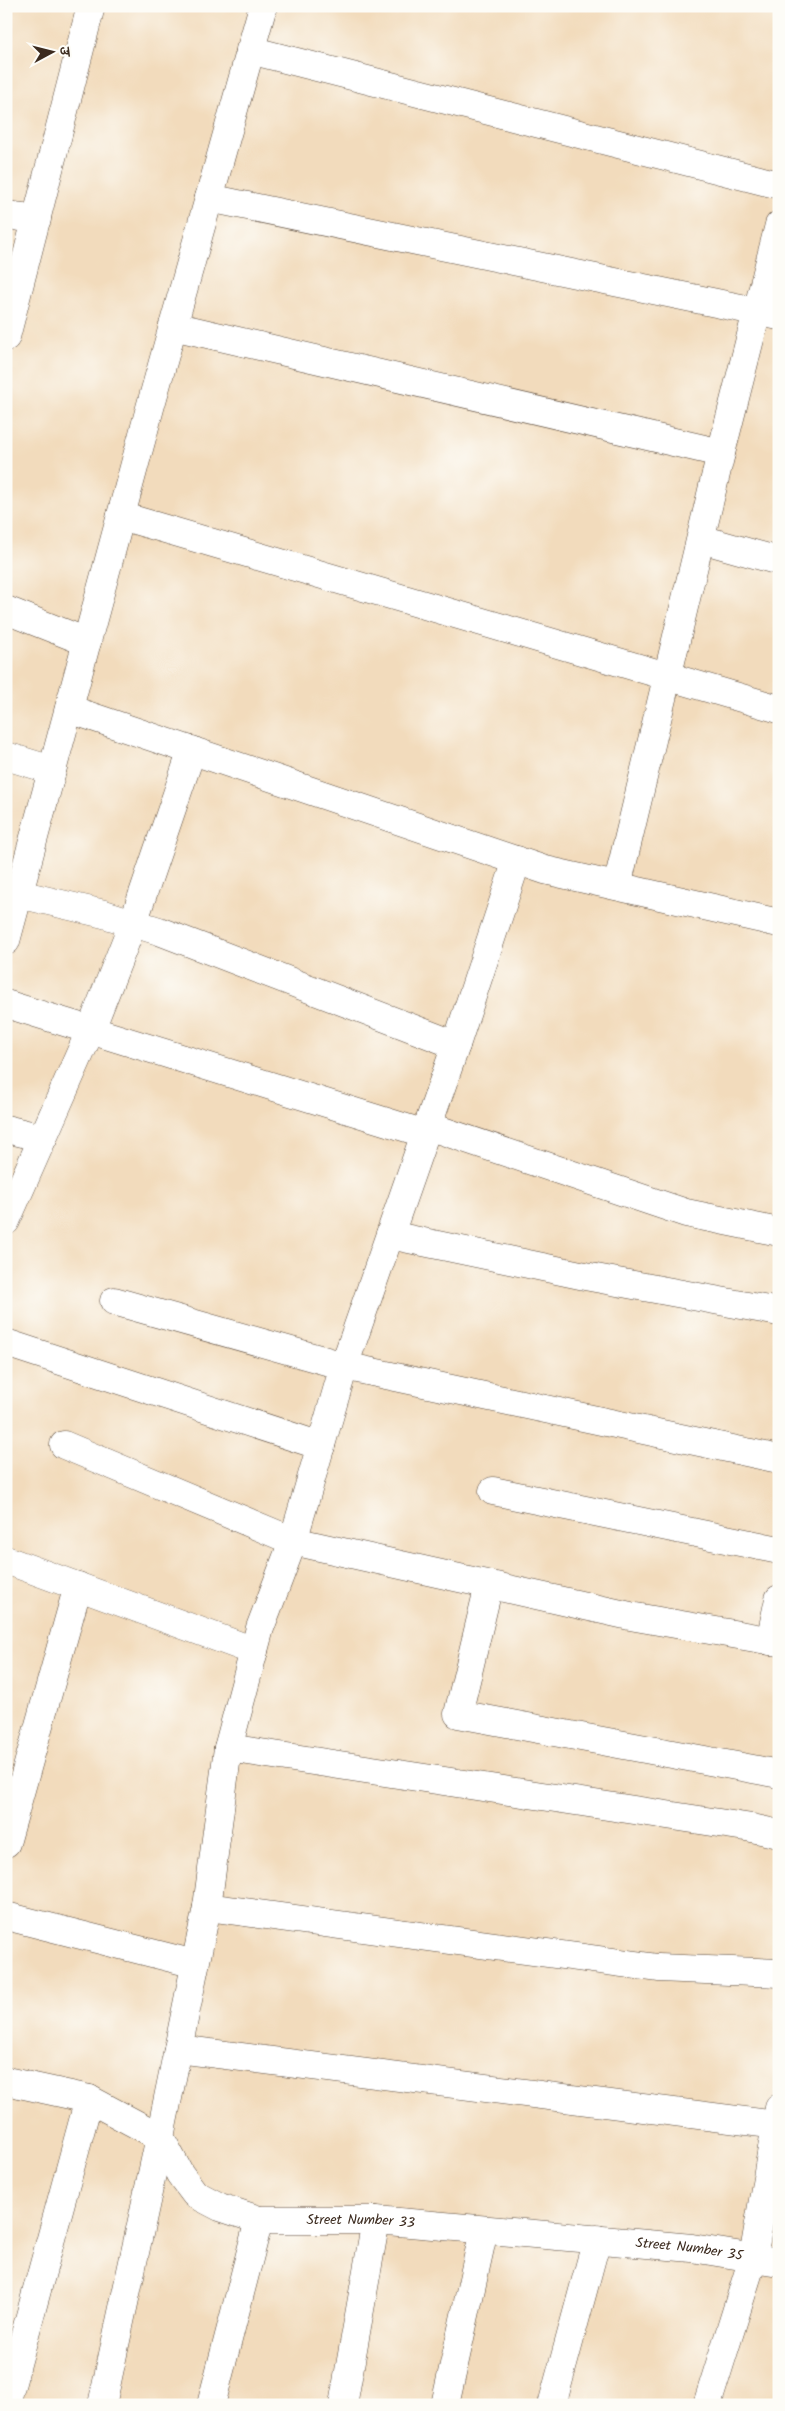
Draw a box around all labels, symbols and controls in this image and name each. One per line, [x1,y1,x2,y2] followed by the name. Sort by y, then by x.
[28,28,78,78] north arrow
[52,45,76,59] text: उ
[306,2209,416,2234] street label: Street Number 33
[635,2232,746,2267] street label: Street Number 35

